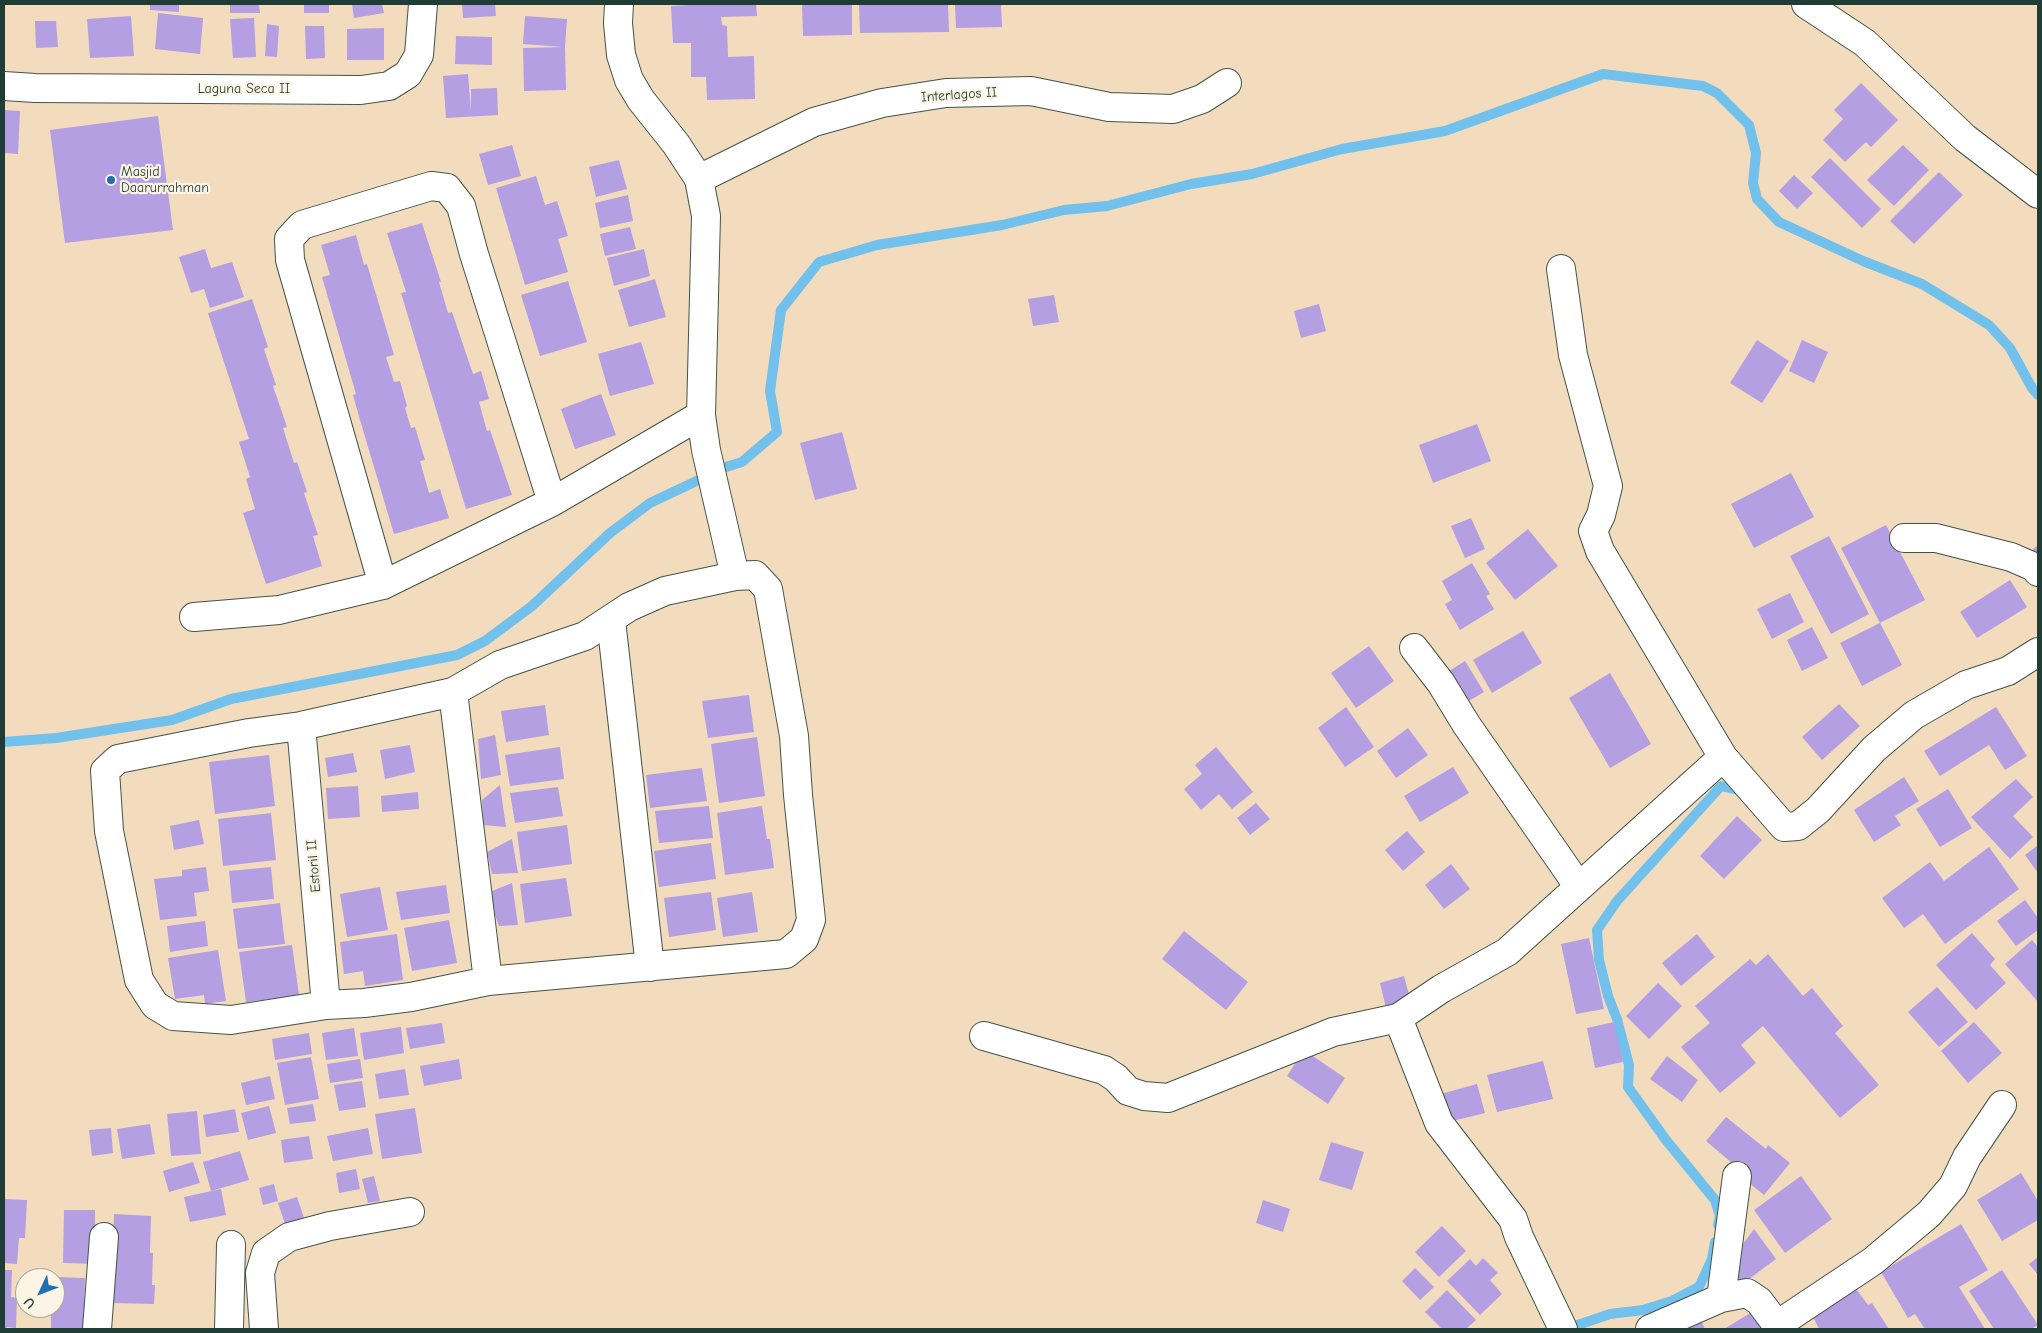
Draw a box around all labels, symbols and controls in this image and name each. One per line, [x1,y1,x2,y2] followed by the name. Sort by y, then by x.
[198,81,290,97] street label: Laguna Seca II
[921,84,997,106] street label: Interlagos II
[121,164,209,196] place label: Masjid Daarurrahman
[105,174,117,186] marker: Masjid Daarurrahman
[303,839,325,893] street label: Estoril II
[15,1268,65,1318] north arrow
[20,1294,39,1312] text: U

